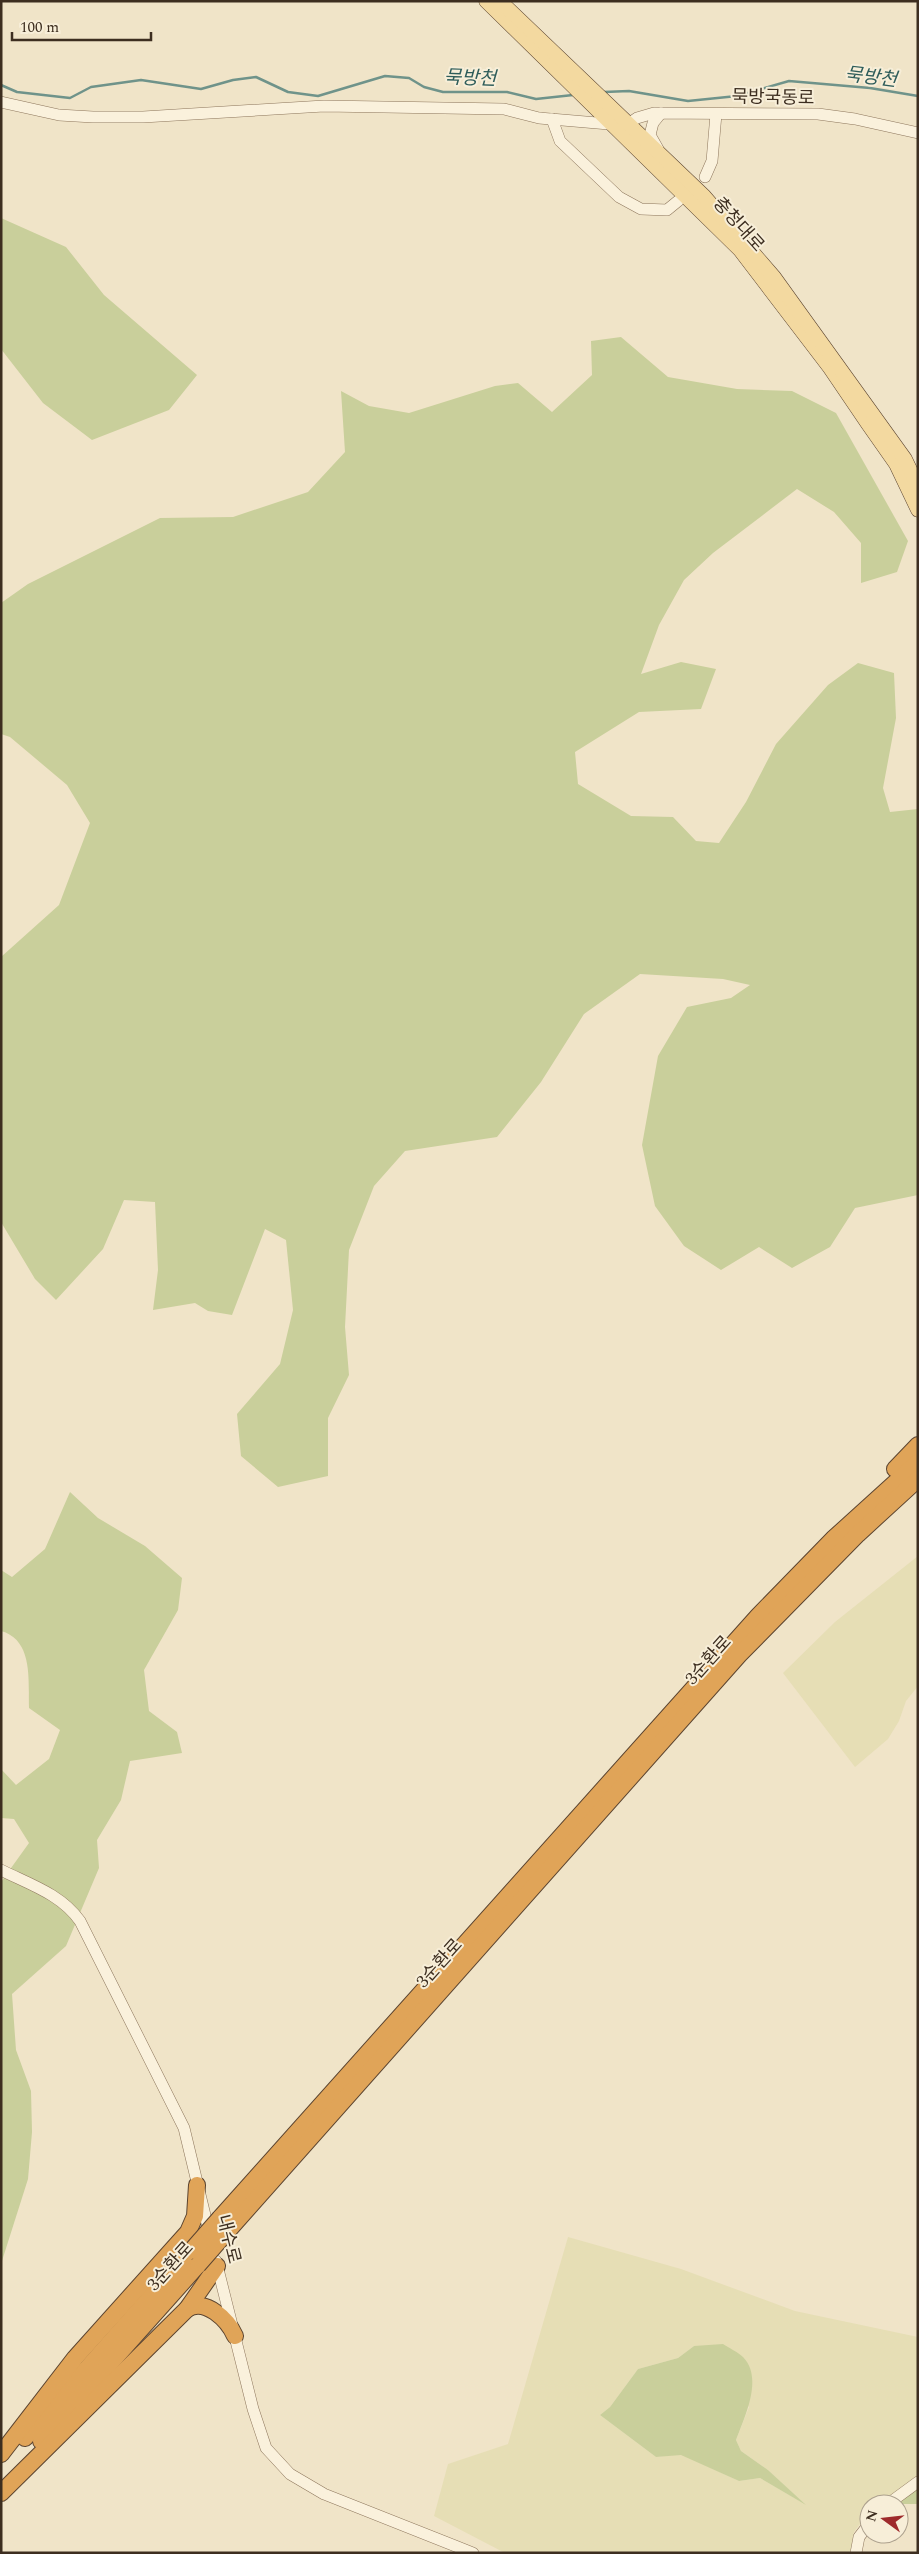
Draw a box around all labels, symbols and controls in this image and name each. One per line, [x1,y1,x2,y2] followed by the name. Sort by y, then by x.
[12,10,151,42] scale bar
[20,16,59,39] text: 100 m
[843,60,900,95] water label: 묵방천
[443,63,498,94] water label: 묵방천
[731,83,815,112] street label: 묵방국동로
[706,191,771,258] street label: 충청대로
[679,1629,738,1691] street label: 3순환로
[410,1932,469,1994] street label: 3순환로
[209,2212,248,2266] street label: 내수로
[141,2235,200,2297] street label: 3순환로
[859,2494,909,2544] north arrow
[860,2508,884,2524] text: N

